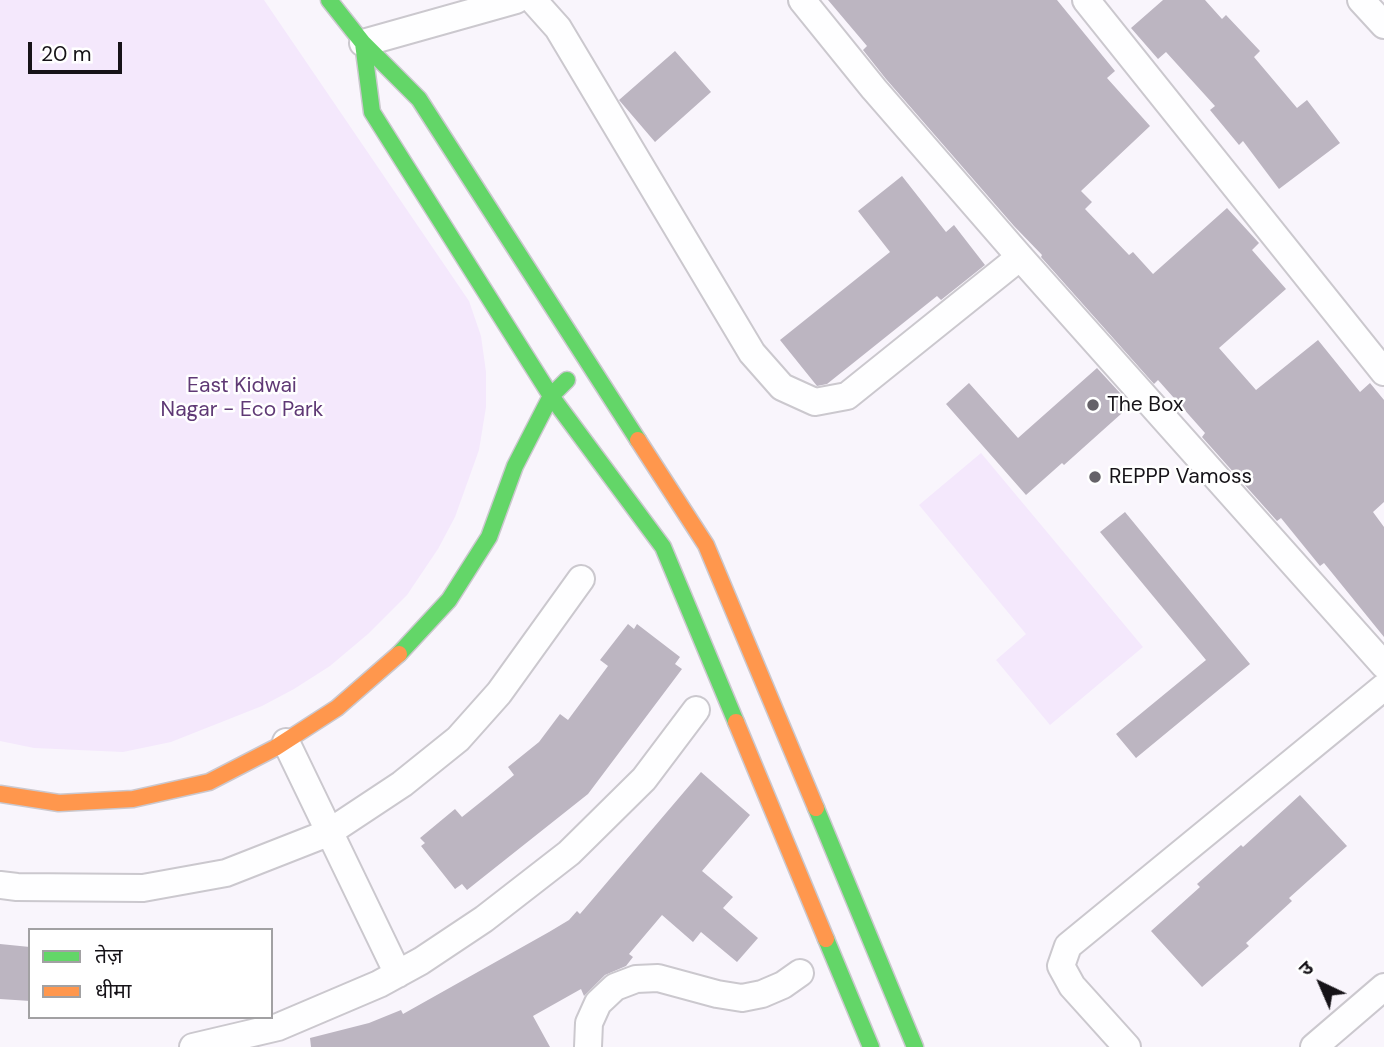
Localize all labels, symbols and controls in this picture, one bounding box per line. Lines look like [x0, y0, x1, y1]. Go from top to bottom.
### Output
scale bar [32, 28, 126, 72]
text: 20 m [41, 40, 92, 68]
park label: East Kidwai Nagar - Eco Park [161, 373, 323, 423]
place label: The Box [1107, 392, 1183, 418]
marker: The Box [1085, 397, 1101, 413]
place label: REPPP Vamoss [1109, 464, 1252, 490]
marker: REPPP Vamoss [1087, 469, 1103, 485]
legend [28, 928, 273, 1019]
text: तेज़ [95, 942, 123, 970]
north arrow [1286, 949, 1356, 1019]
text: उ [1293, 956, 1319, 981]
text: धीमा [95, 977, 131, 1005]

